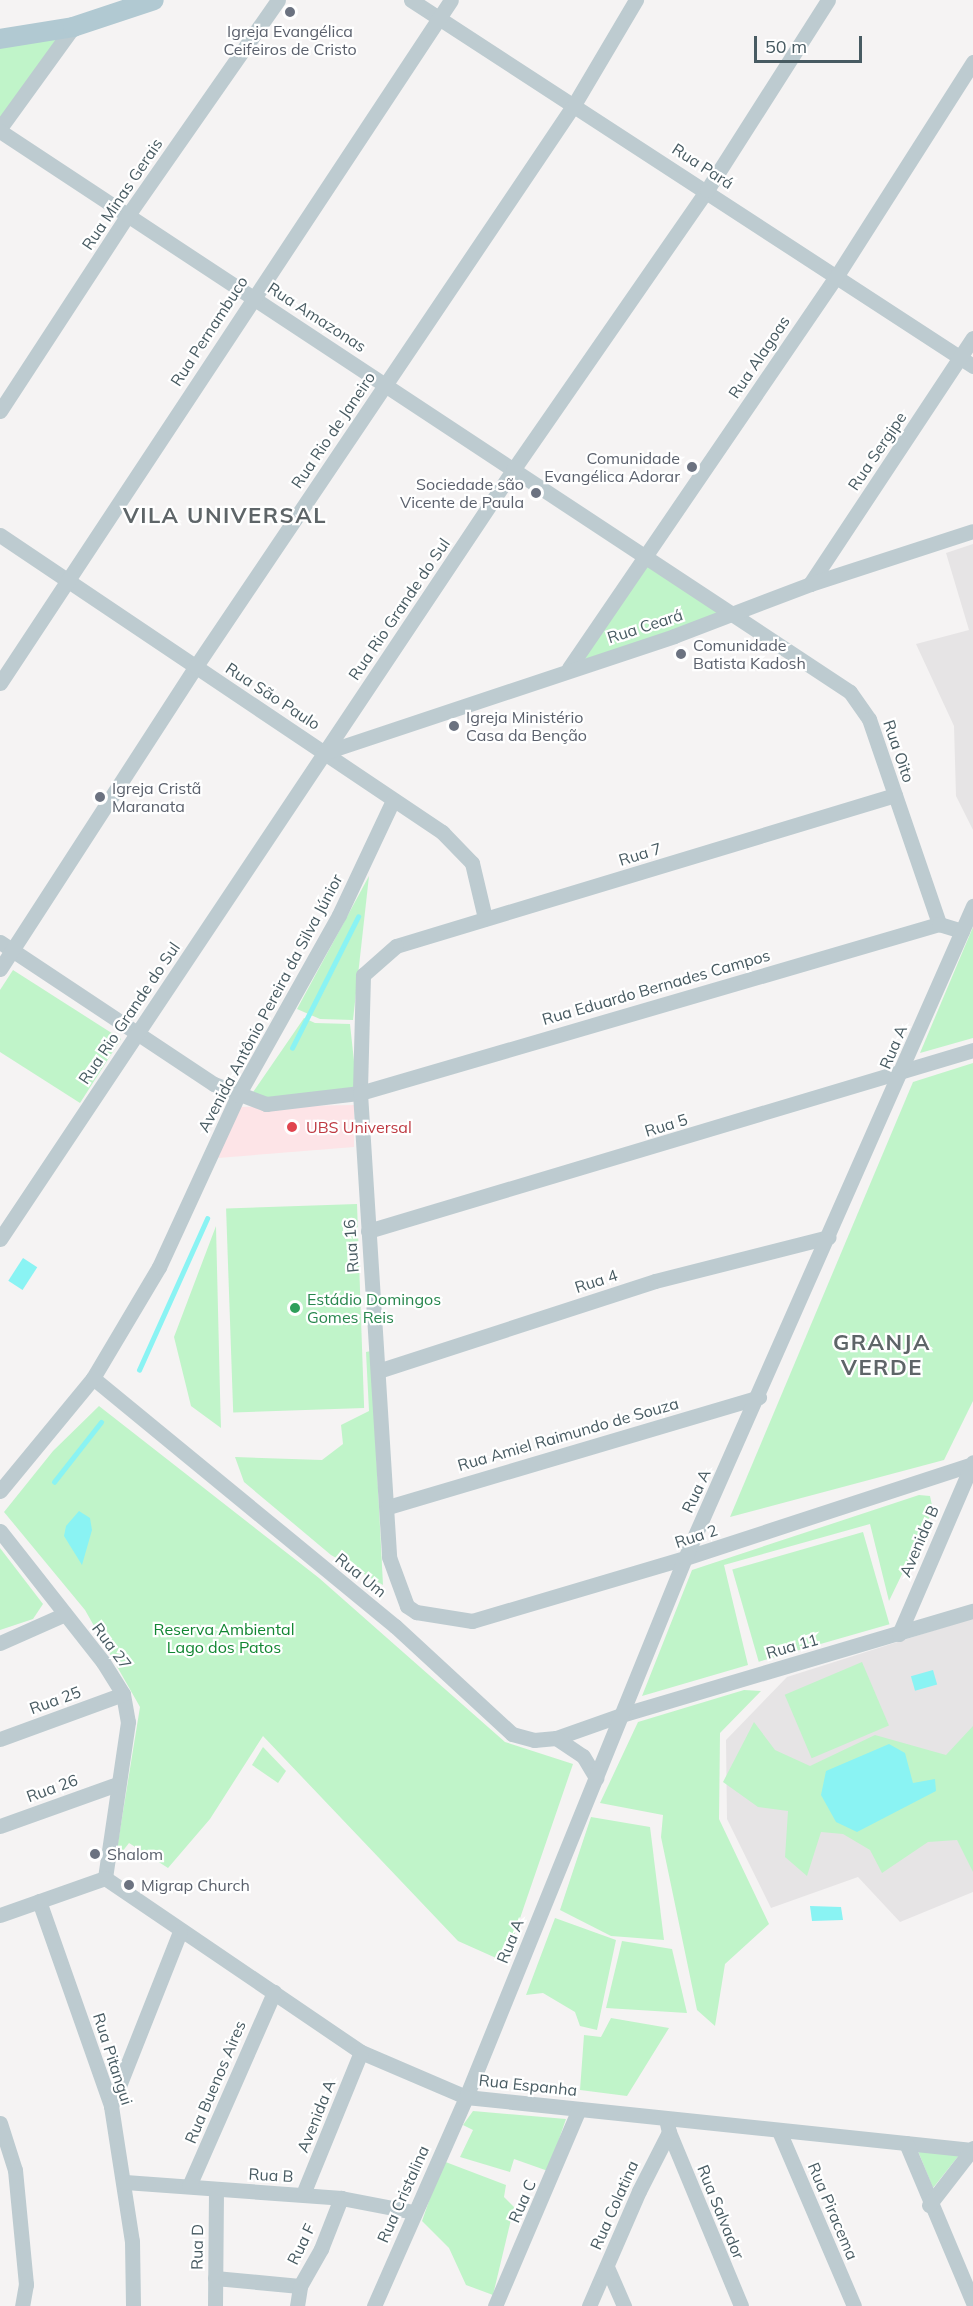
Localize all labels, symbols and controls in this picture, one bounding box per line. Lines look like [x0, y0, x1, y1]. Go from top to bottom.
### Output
marker: Igreja Evangélica Ceifeiros de Cristo [283, 5, 297, 19]
place label: Igreja Evangélica Ceifeiros de Cristo [223, 21, 357, 59]
scale bar [757, 24, 865, 62]
text: 50 m [765, 35, 807, 58]
street label: Rua Minas Gerais [78, 135, 166, 253]
street label: Rua Pará [669, 139, 737, 193]
street label: Rua Pernambuco [166, 272, 252, 390]
street label: Rua Amazonas [264, 278, 370, 356]
street label: Rua Alagoas [724, 312, 794, 402]
street label: Rua Rio de Janeiro [287, 368, 379, 492]
street label: Rua Sergipe [844, 408, 910, 494]
place label: Comunidade Evangélica Adorar [544, 448, 680, 486]
marker: Comunidade Evangélica Adorar [685, 460, 699, 474]
place label: Sociedade são Vicente de Paula [400, 474, 524, 512]
marker: Sociedade são Vicente de Paula [529, 486, 543, 500]
district label: VILA UNIVERSAL [123, 503, 327, 529]
street label: Rua Rio Grande do Sul [344, 534, 454, 684]
street label: Rua Ceará [605, 605, 685, 647]
place label: Comunidade Batista Kadosh [693, 635, 806, 673]
marker: Comunidade Batista Kadosh [674, 647, 688, 661]
street label: Rua São Paulo [222, 658, 324, 734]
place label: Igreja Ministério Casa da Benção [466, 707, 587, 745]
street label: Rua Oito [879, 717, 919, 785]
marker: Igreja Ministério Casa da Benção [447, 719, 461, 733]
place label: Igreja Cristã Maranata [112, 778, 201, 816]
marker: Igreja Cristã Maranata [93, 790, 107, 804]
street label: Rua 7 [616, 838, 664, 870]
street label: Avenida Antônio Pereira da Silva Júnior [194, 871, 346, 1135]
street label: Rua Rio Grande do Sul [74, 938, 184, 1088]
street label: Rua Eduardo Bernades Campos [540, 945, 772, 1029]
street label: Rua A [875, 1022, 911, 1072]
street label: Rua 5 [642, 1109, 690, 1141]
place label: UBS Universal [306, 1117, 412, 1137]
marker: UBS Universal [283, 1118, 301, 1136]
street label: Rua 16 [340, 1219, 362, 1273]
street label: Rua 4 [572, 1265, 620, 1297]
place label: Estádio Domingos Gomes Reis [307, 1289, 441, 1327]
marker: Estádio Domingos Gomes Reis [288, 1301, 302, 1315]
district label: GRANJA VERDE [833, 1329, 931, 1380]
street label: Rua Amiel Raimundo de Souza [455, 1393, 681, 1475]
street label: Rua A [678, 1466, 714, 1516]
street label: Avenida B [895, 1502, 943, 1580]
street label: Rua 2 [672, 1520, 720, 1552]
street label: Rua Um [332, 1549, 390, 1601]
street label: Rua 27 [88, 1619, 136, 1673]
park label: Reserva Ambiental Lago dos Patos [154, 1619, 294, 1657]
street label: Rua 11 [764, 1629, 820, 1663]
street label: Rua 25 [27, 1682, 83, 1718]
street label: Rua 26 [24, 1770, 80, 1806]
place label: Shalom [107, 1844, 163, 1864]
marker: Shalom [88, 1847, 102, 1861]
place label: Migrap Church [141, 1875, 250, 1895]
marker: Migrap Church [122, 1878, 136, 1892]
street label: Rua A [493, 1916, 527, 1966]
street label: Rua Pitangui [89, 2011, 137, 2107]
street label: Rua Buenos Aires [180, 2018, 250, 2146]
street label: Rua Espanha [478, 2070, 578, 2100]
street label: Avenida A [293, 2077, 339, 2155]
street label: Rua Cristalina [373, 2142, 433, 2246]
street label: Rua Colatina [586, 2158, 642, 2252]
street label: Rua Piracema [804, 2160, 862, 2262]
street label: Rua Salvador [693, 2162, 749, 2262]
street label: Rua B [248, 2164, 294, 2186]
street label: Rua C [504, 2177, 540, 2225]
street label: Rua F [283, 2220, 319, 2268]
street label: Rua D [187, 2224, 207, 2270]

